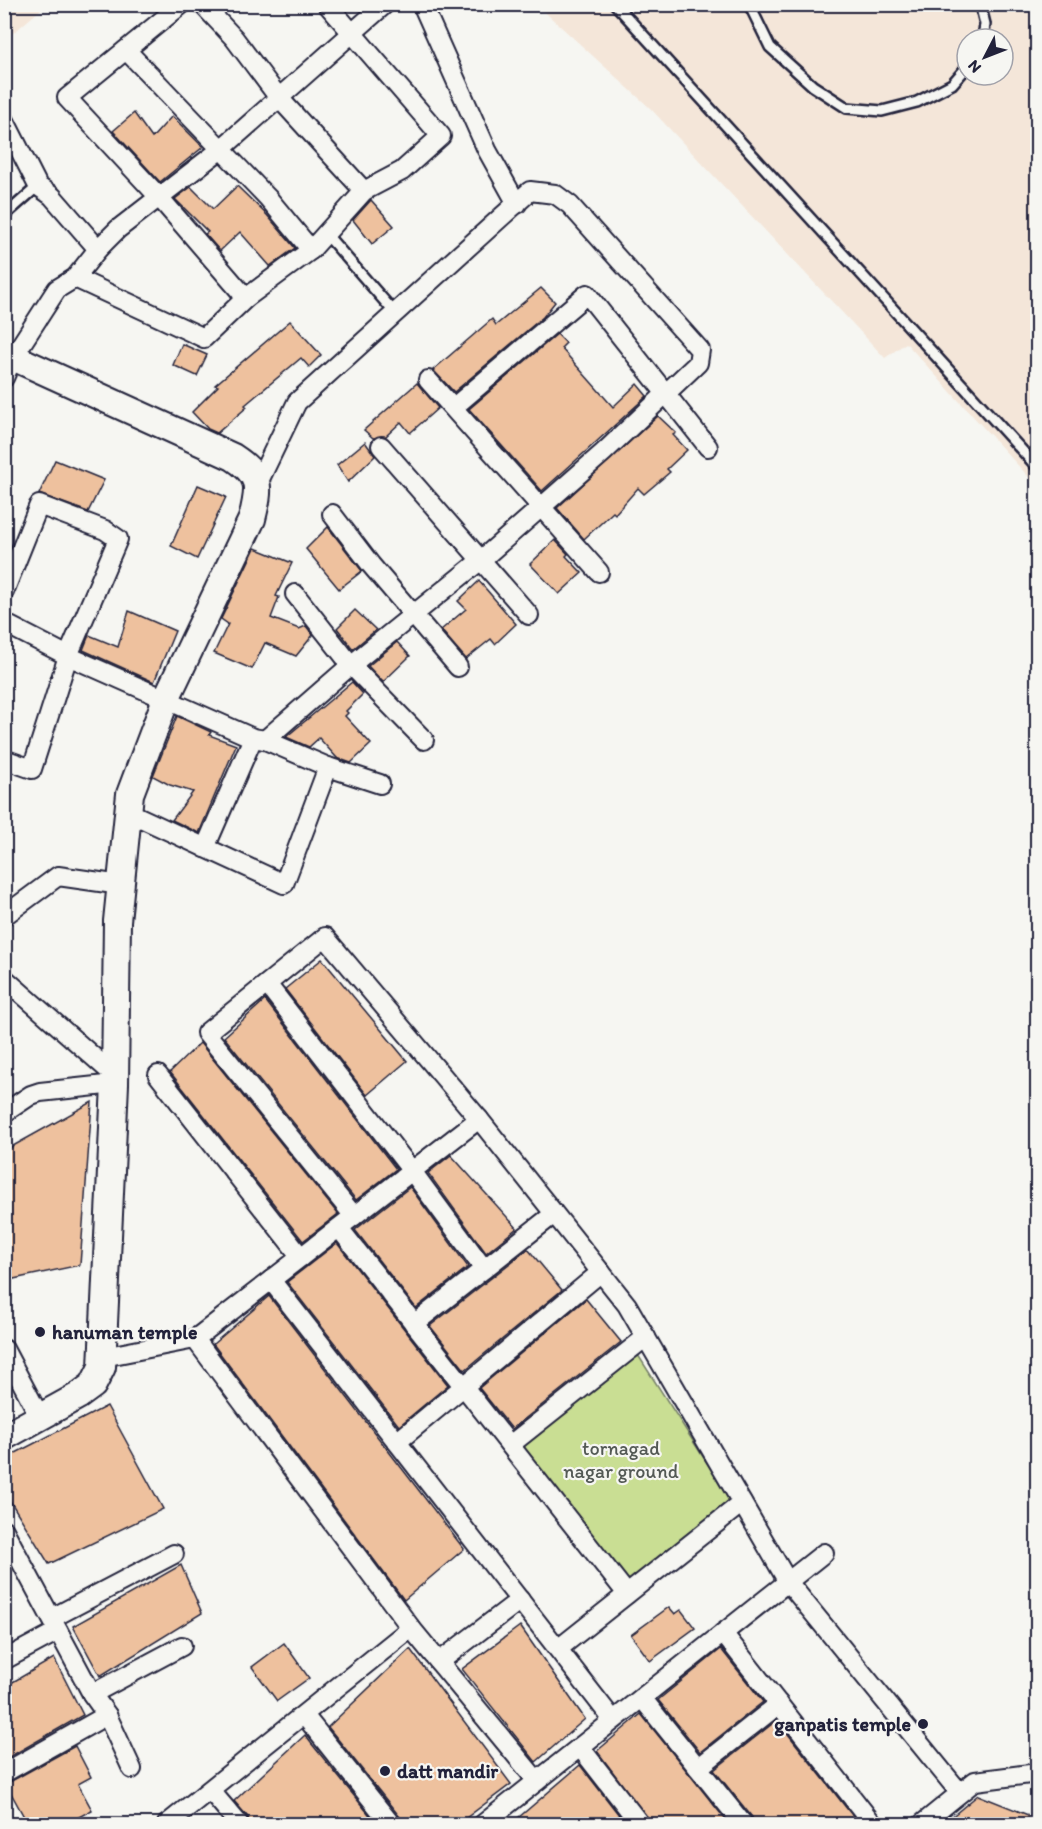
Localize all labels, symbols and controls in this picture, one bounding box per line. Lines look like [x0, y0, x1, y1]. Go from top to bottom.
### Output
north arrow [955, 27, 1015, 87]
text: N [964, 56, 985, 77]
place label: hanuman temple [52, 1320, 198, 1345]
marker: hanuman temple [33, 1325, 47, 1339]
park label: tornagad nagar ground [563, 1436, 679, 1483]
place label: ganpatis temple [774, 1712, 911, 1737]
marker: ganpatis temple [916, 1717, 930, 1731]
place label: datt mandir [397, 1759, 499, 1783]
marker: datt mandir [378, 1764, 392, 1778]

